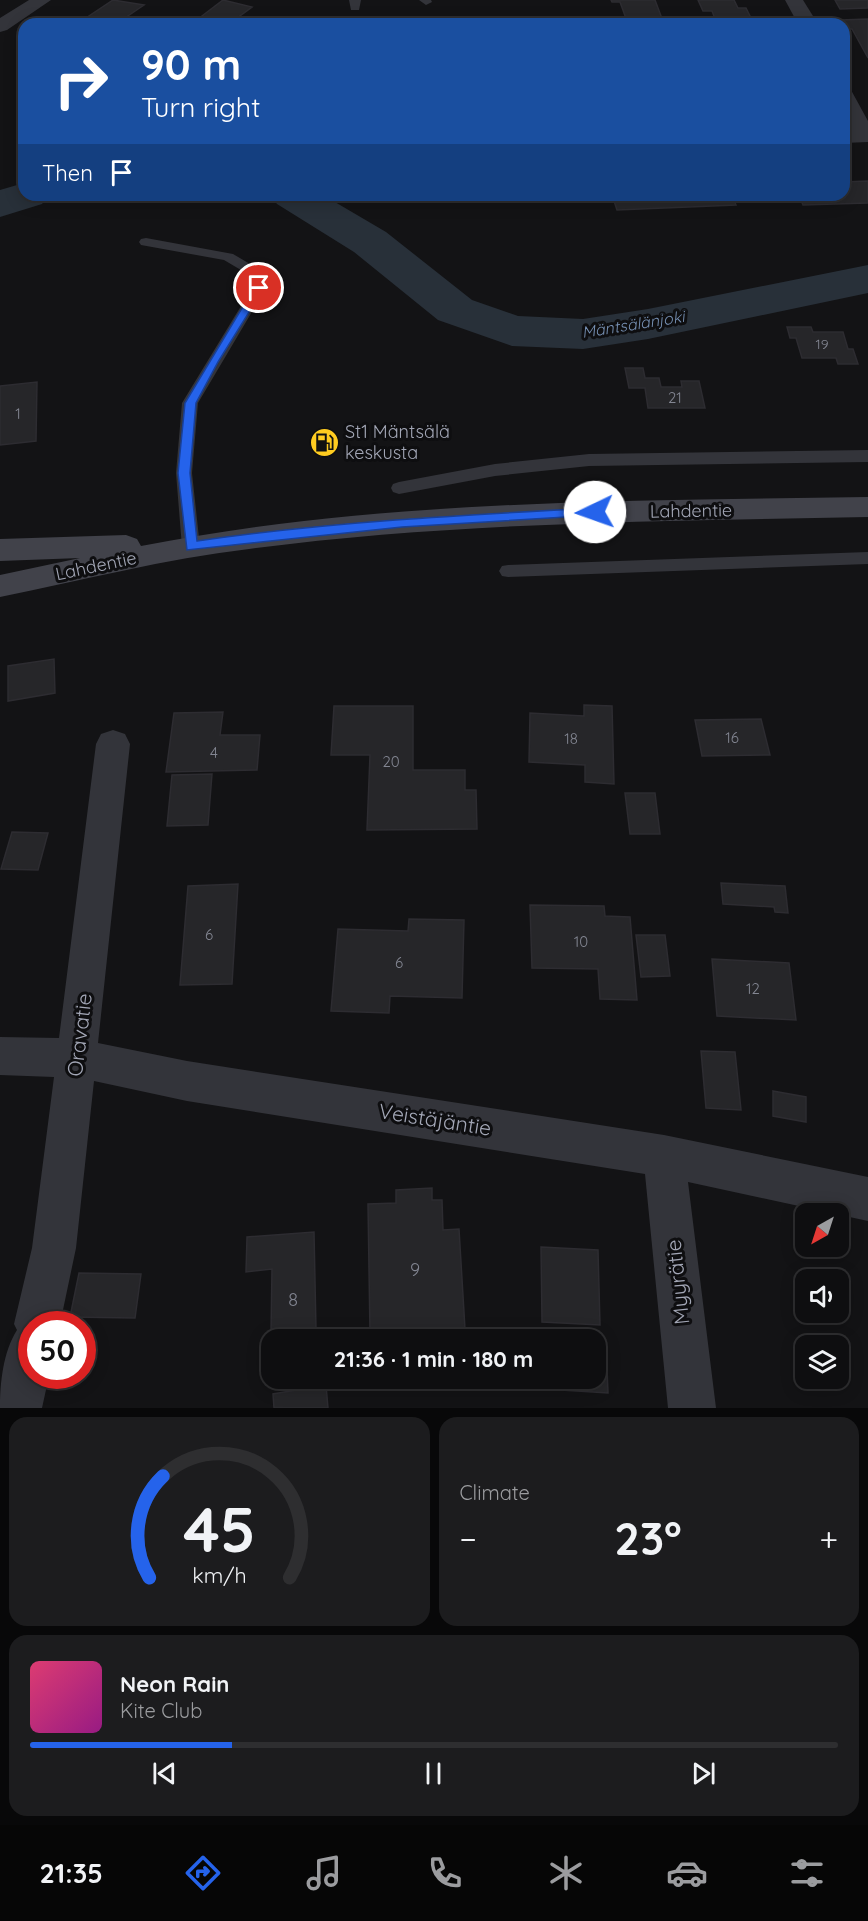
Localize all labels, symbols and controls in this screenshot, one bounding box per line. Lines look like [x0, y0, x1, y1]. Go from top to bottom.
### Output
text: 90 m [141, 38, 241, 91]
icon: right [42, 42, 120, 120]
text: Turn right [141, 90, 260, 124]
icon: arrive [105, 156, 138, 189]
text: Then [42, 159, 93, 187]
pin [233, 262, 284, 313]
icon: arrive [242, 271, 275, 304]
water label: Mäntsälänjoki [580, 306, 687, 342]
house number: 19 [816, 335, 829, 353]
house number: 21 [668, 388, 682, 407]
house number: 1 [15, 404, 21, 423]
place label: St1 Mäntsälä keskusta [345, 420, 450, 464]
fuel station icon: St1 Mäntsälä keskusta [308, 426, 340, 458]
position arrow [563, 480, 627, 544]
street label: Lahdentie [650, 498, 732, 523]
street label: Lahdentie [53, 546, 139, 585]
house number: 16 [725, 728, 739, 747]
house number: 18 [564, 729, 578, 748]
house number: 4 [210, 743, 218, 762]
house number: 20 [382, 752, 400, 771]
house number: 6 [205, 925, 213, 944]
house number: 10 [574, 932, 588, 951]
house number: 6 [395, 953, 403, 972]
house number: 12 [746, 979, 760, 998]
street label: Oravatie [61, 992, 97, 1078]
street label: Veistäjäntie [377, 1097, 493, 1141]
north arrow [795, 1203, 849, 1257]
map controls [795, 1203, 849, 1389]
street label: Myyrätie [660, 1238, 694, 1326]
house number: 9 [410, 1258, 420, 1281]
button: sound [795, 1269, 849, 1323]
house number: 8 [288, 1288, 298, 1311]
speed limit sign: 50 [18, 1311, 96, 1389]
button: layers [795, 1335, 849, 1389]
text: 21:36 · 1 min · 180 m [334, 1345, 533, 1373]
text: Climate [460, 1480, 530, 1505]
text: 45 [183, 1490, 256, 1568]
text: 23° [614, 1510, 682, 1566]
text: − [460, 1518, 477, 1559]
text: + [819, 1518, 838, 1559]
text: km/h [192, 1563, 246, 1589]
text: Neon Rain [120, 1670, 229, 1698]
text: Kite Club [120, 1698, 202, 1723]
icon: previous [148, 1757, 181, 1790]
icon: pause [417, 1757, 450, 1790]
icon: next [687, 1757, 720, 1790]
icon: directions [182, 1852, 224, 1894]
icon: music [303, 1852, 345, 1894]
icon: phone [424, 1852, 466, 1894]
icon: climate [545, 1852, 587, 1894]
icon: car [666, 1852, 708, 1894]
icon: filters [786, 1852, 828, 1894]
text: 21:35 [39, 1856, 103, 1890]

